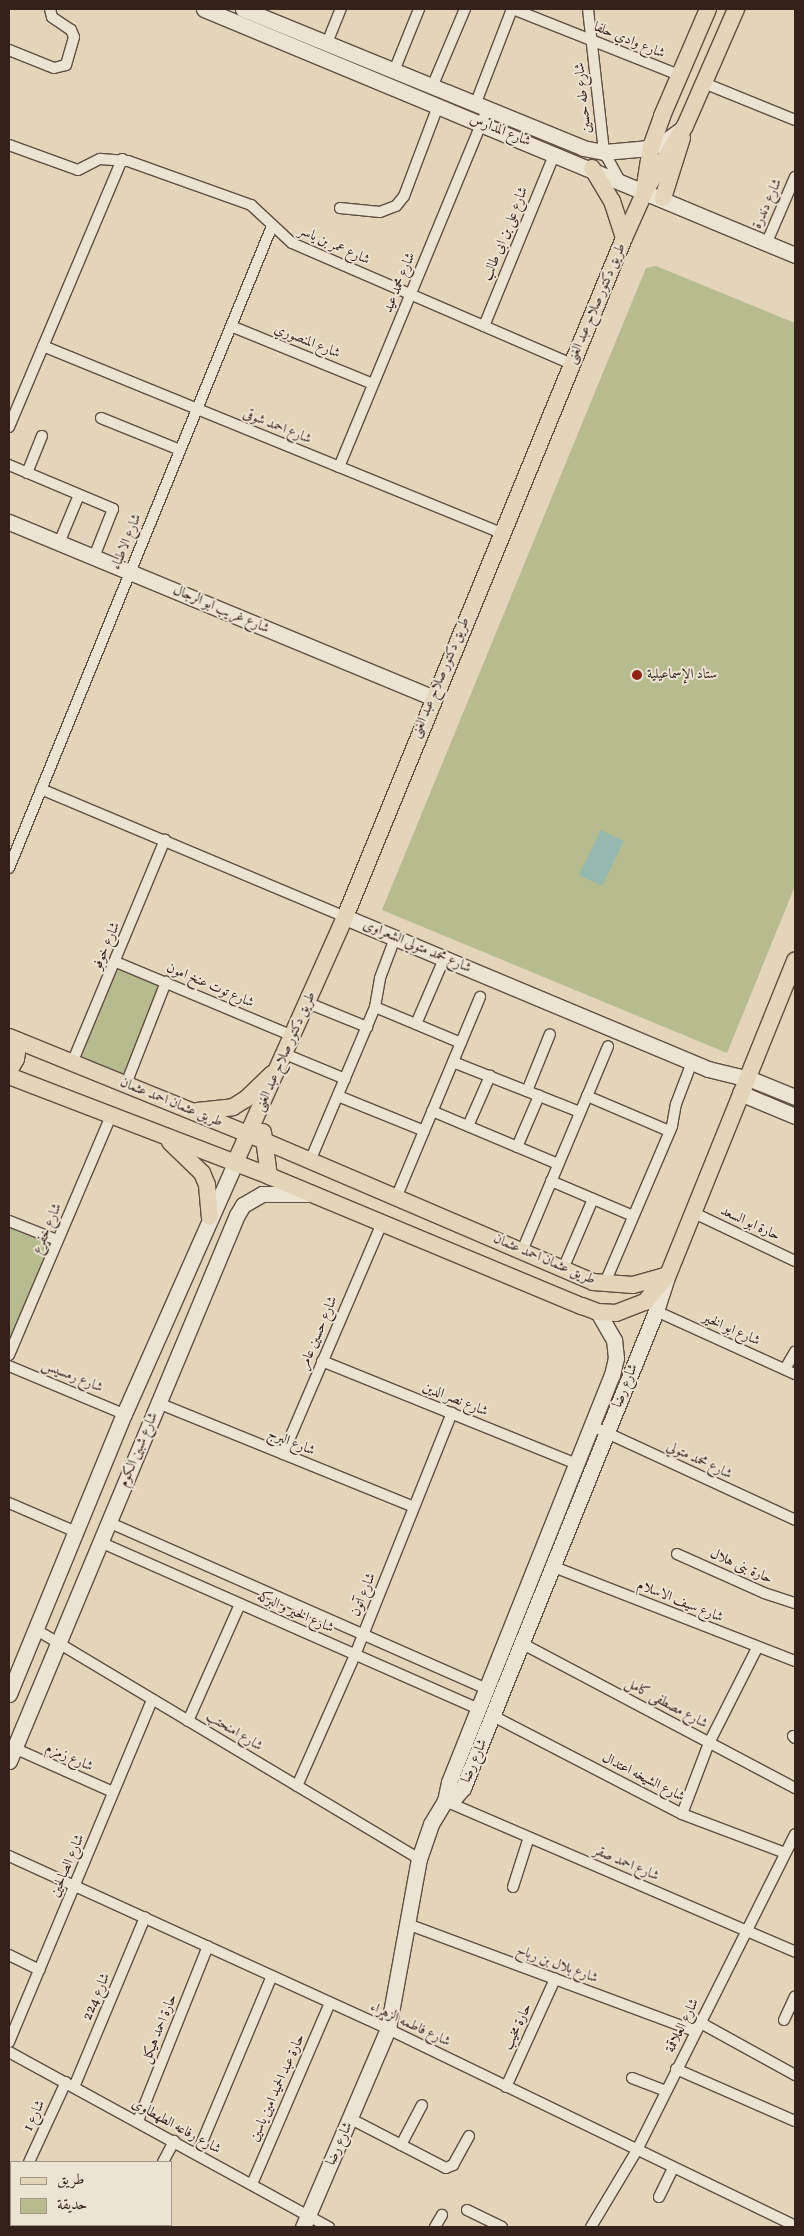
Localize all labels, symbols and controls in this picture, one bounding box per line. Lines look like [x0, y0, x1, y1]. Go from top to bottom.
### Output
street label: شارع وادي حلفا [591, 19, 667, 63]
street label: شارع طه حسين [572, 62, 596, 134]
street label: شارع المدارس [467, 111, 533, 151]
street label: شارع دندرة [749, 176, 787, 232]
street label: شارع على بن ابى طالب [479, 184, 533, 284]
street label: شارع عمر بن ياسر [296, 223, 372, 269]
street label: طريق دكتور صلاح عبد الغنى [564, 241, 630, 367]
street label: شارع محمد عيد [380, 250, 420, 316]
street label: شارع المنصوري [272, 321, 342, 363]
street label: شارع احمد شوقى [240, 406, 314, 448]
street label: شارع الاطباء [108, 511, 146, 573]
street label: شارع غريب ابو الرجال [170, 582, 272, 638]
street label: طريق دكتور صلاح عبد الغنى [408, 615, 474, 741]
place label: ستاد الإسماعيلية [647, 667, 717, 683]
marker: ستاد الإسماعيلية [631, 669, 643, 681]
street label: شارع محمد متولي الشعراوى [360, 917, 474, 977]
street label: شارع خوفو [89, 920, 125, 972]
street label: شارع توت عنخ امون [164, 960, 256, 1012]
street label: طريق دكتور صلاح عبد الغنى [252, 989, 320, 1115]
street label: طريق عثمان احمد عثمان [117, 1075, 225, 1131]
street label: شارع خفرع [30, 1201, 66, 1257]
street label: حارة ابو السعد [718, 1203, 782, 1245]
street label: طريق عثمان احمد عثمان [490, 1231, 598, 1289]
street label: شارع حسين عامر [296, 1294, 342, 1372]
street label: شارع ابو الخير [700, 1310, 762, 1350]
street label: شارع رمسيس [39, 1357, 105, 1397]
street label: شارع رضا [610, 1362, 642, 1410]
street label: شارع نصر الدين [420, 1379, 490, 1421]
street label: شارع شبين الكوم [116, 1410, 162, 1490]
street label: شارع البرج [265, 1426, 317, 1460]
street label: شارع محمد متولي [664, 1438, 734, 1484]
street label: حارة بنى هلال [707, 1546, 775, 1588]
street label: شارع آتون [348, 1571, 380, 1619]
street label: شارع سيف الاسلام [635, 1577, 725, 1627]
street label: شارع الخير و البركه [254, 1589, 336, 1637]
street label: شارع مصطفى كامل [622, 1675, 710, 1733]
street label: شارع امنحتب [203, 1708, 265, 1756]
street label: شارع رضا [458, 1737, 492, 1785]
street label: شارع زمزم [43, 1740, 95, 1776]
street label: شارع الشيخه اعتدال [599, 1750, 687, 1806]
street label: شارع الصالحين [47, 1832, 89, 1900]
street label: شارع احمد صقر [591, 1843, 661, 1885]
street label: شارع بلال بن رباح [514, 1942, 600, 1988]
street label: شارع 224 [79, 1971, 115, 2023]
street label: حارة احمد هيكل [138, 1992, 182, 2066]
street label: شارع العلاقمة [663, 1996, 703, 2056]
street label: شارع فاطمه الزهراء [367, 1999, 453, 2051]
street label: حارة مخيب [500, 2001, 536, 2053]
street label: حارة عبد الحميد امين ياسين [247, 2032, 309, 2144]
street label: شارع رفاعه الطهطاوى [128, 2096, 224, 2158]
street label: شارع 1 [21, 2098, 49, 2134]
street label: شارع رضا [323, 2120, 357, 2168]
legend [10, 2161, 172, 2226]
text: طريق [57, 2170, 84, 2191]
text: حديقة [57, 2195, 87, 2216]

